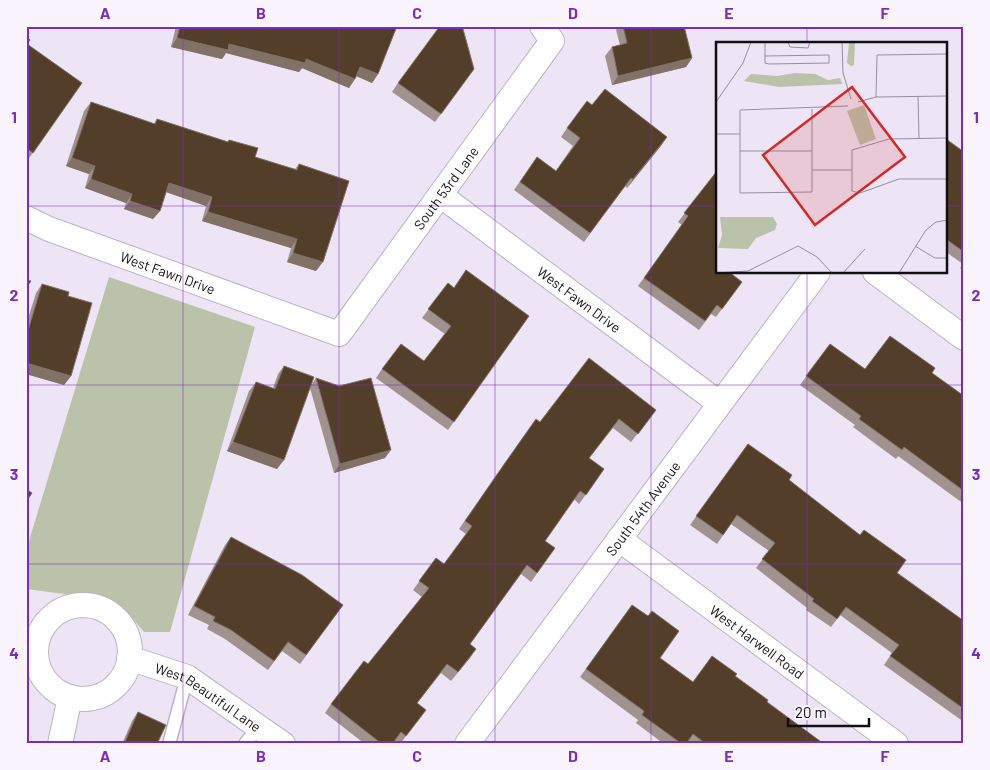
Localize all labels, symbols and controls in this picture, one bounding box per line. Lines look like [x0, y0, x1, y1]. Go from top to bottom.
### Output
text: A [100, 3, 111, 22]
text: B [256, 3, 266, 22]
text: C [412, 3, 422, 22]
text: D [568, 3, 578, 22]
text: E [724, 3, 734, 22]
text: F [881, 3, 890, 22]
inset map [716, 42, 948, 274]
text: 1 [11, 107, 17, 126]
text: 1 [973, 107, 979, 126]
street label: South 53rd Lane [410, 143, 481, 232]
street label: West Fawn Drive [118, 247, 218, 297]
street label: West Fawn Drive [534, 262, 625, 336]
text: 2 [10, 285, 19, 304]
text: 2 [972, 285, 981, 304]
street label: South 54th Avenue [602, 457, 683, 559]
text: 3 [10, 464, 18, 483]
text: 3 [972, 464, 980, 483]
street label: West Harwell Road [707, 601, 808, 682]
text: 4 [9, 643, 19, 662]
text: 4 [971, 643, 981, 662]
street label: West Beautiful Lane [153, 659, 265, 735]
scale bar [788, 695, 869, 727]
text: 20 m [795, 703, 827, 721]
text: A [100, 746, 111, 765]
text: B [256, 746, 266, 765]
text: C [412, 746, 422, 765]
text: D [568, 746, 578, 765]
text: E [724, 746, 734, 765]
text: F [881, 746, 890, 765]

